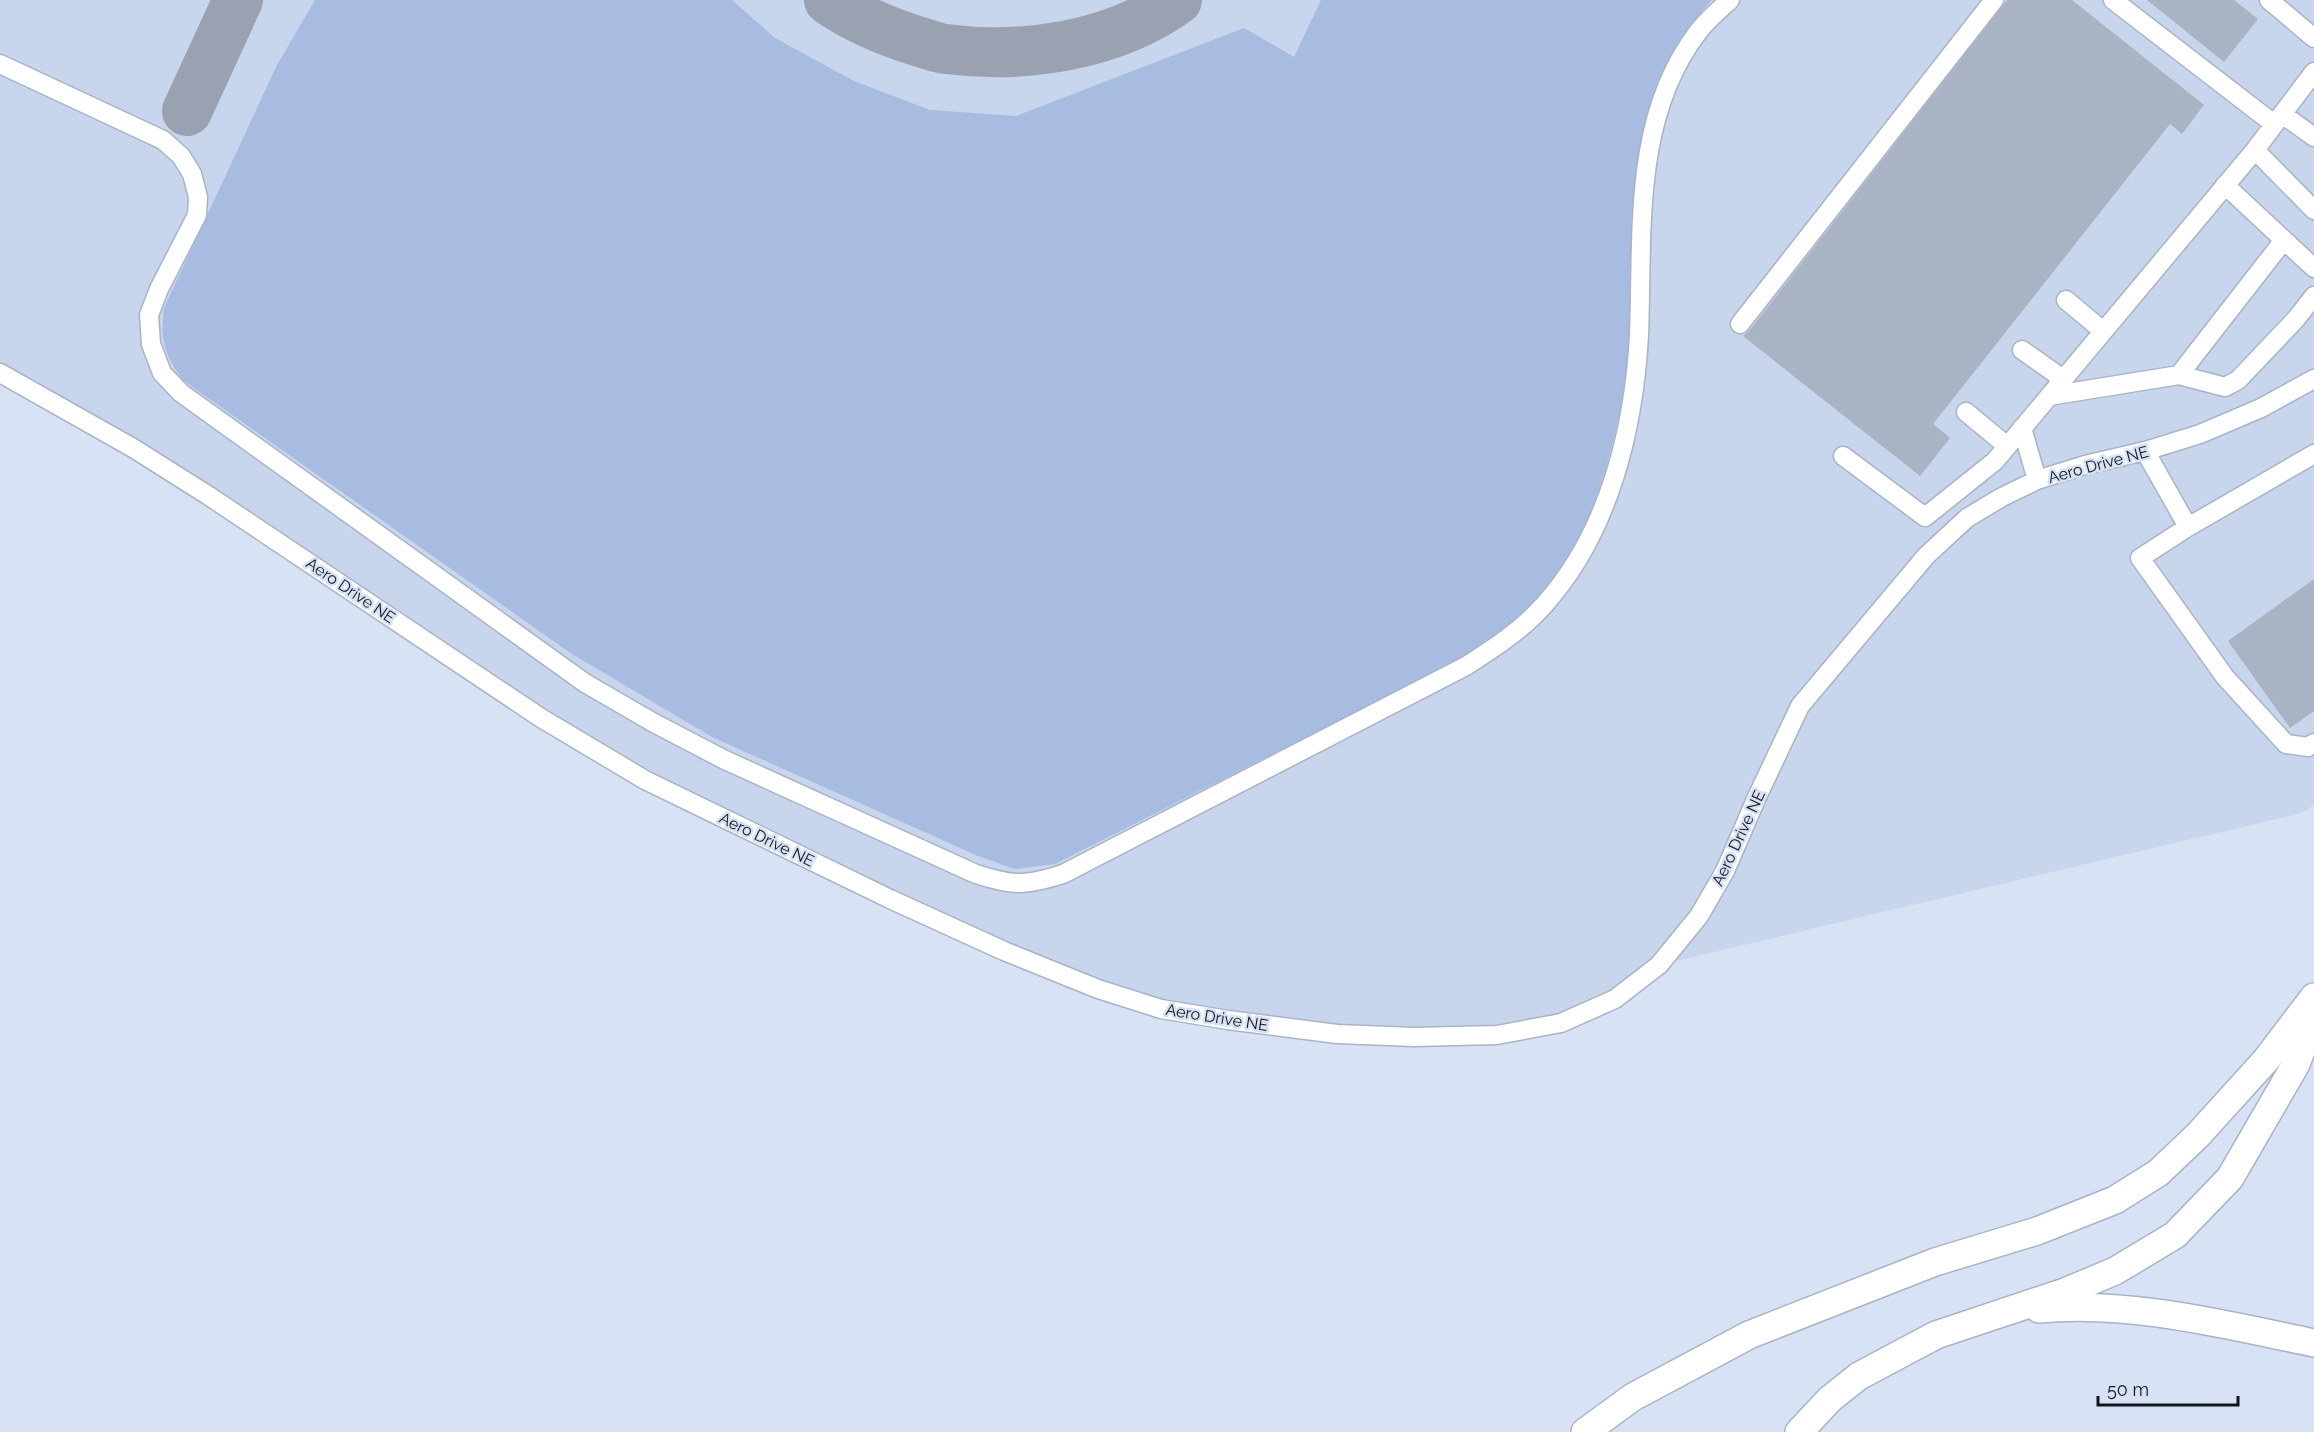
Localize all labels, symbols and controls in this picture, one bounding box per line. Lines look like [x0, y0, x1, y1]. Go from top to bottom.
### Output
street label: Aero Drive NE [2046, 442, 2151, 487]
street label: Aero Drive NE [303, 554, 399, 627]
street label: Aero Drive NE [1708, 787, 1769, 889]
street label: Aero Drive NE [716, 808, 818, 871]
street label: Aero Drive NE [1164, 1000, 1270, 1035]
scale bar [2098, 1369, 2238, 1407]
text: 50 m [2107, 1379, 2149, 1400]

